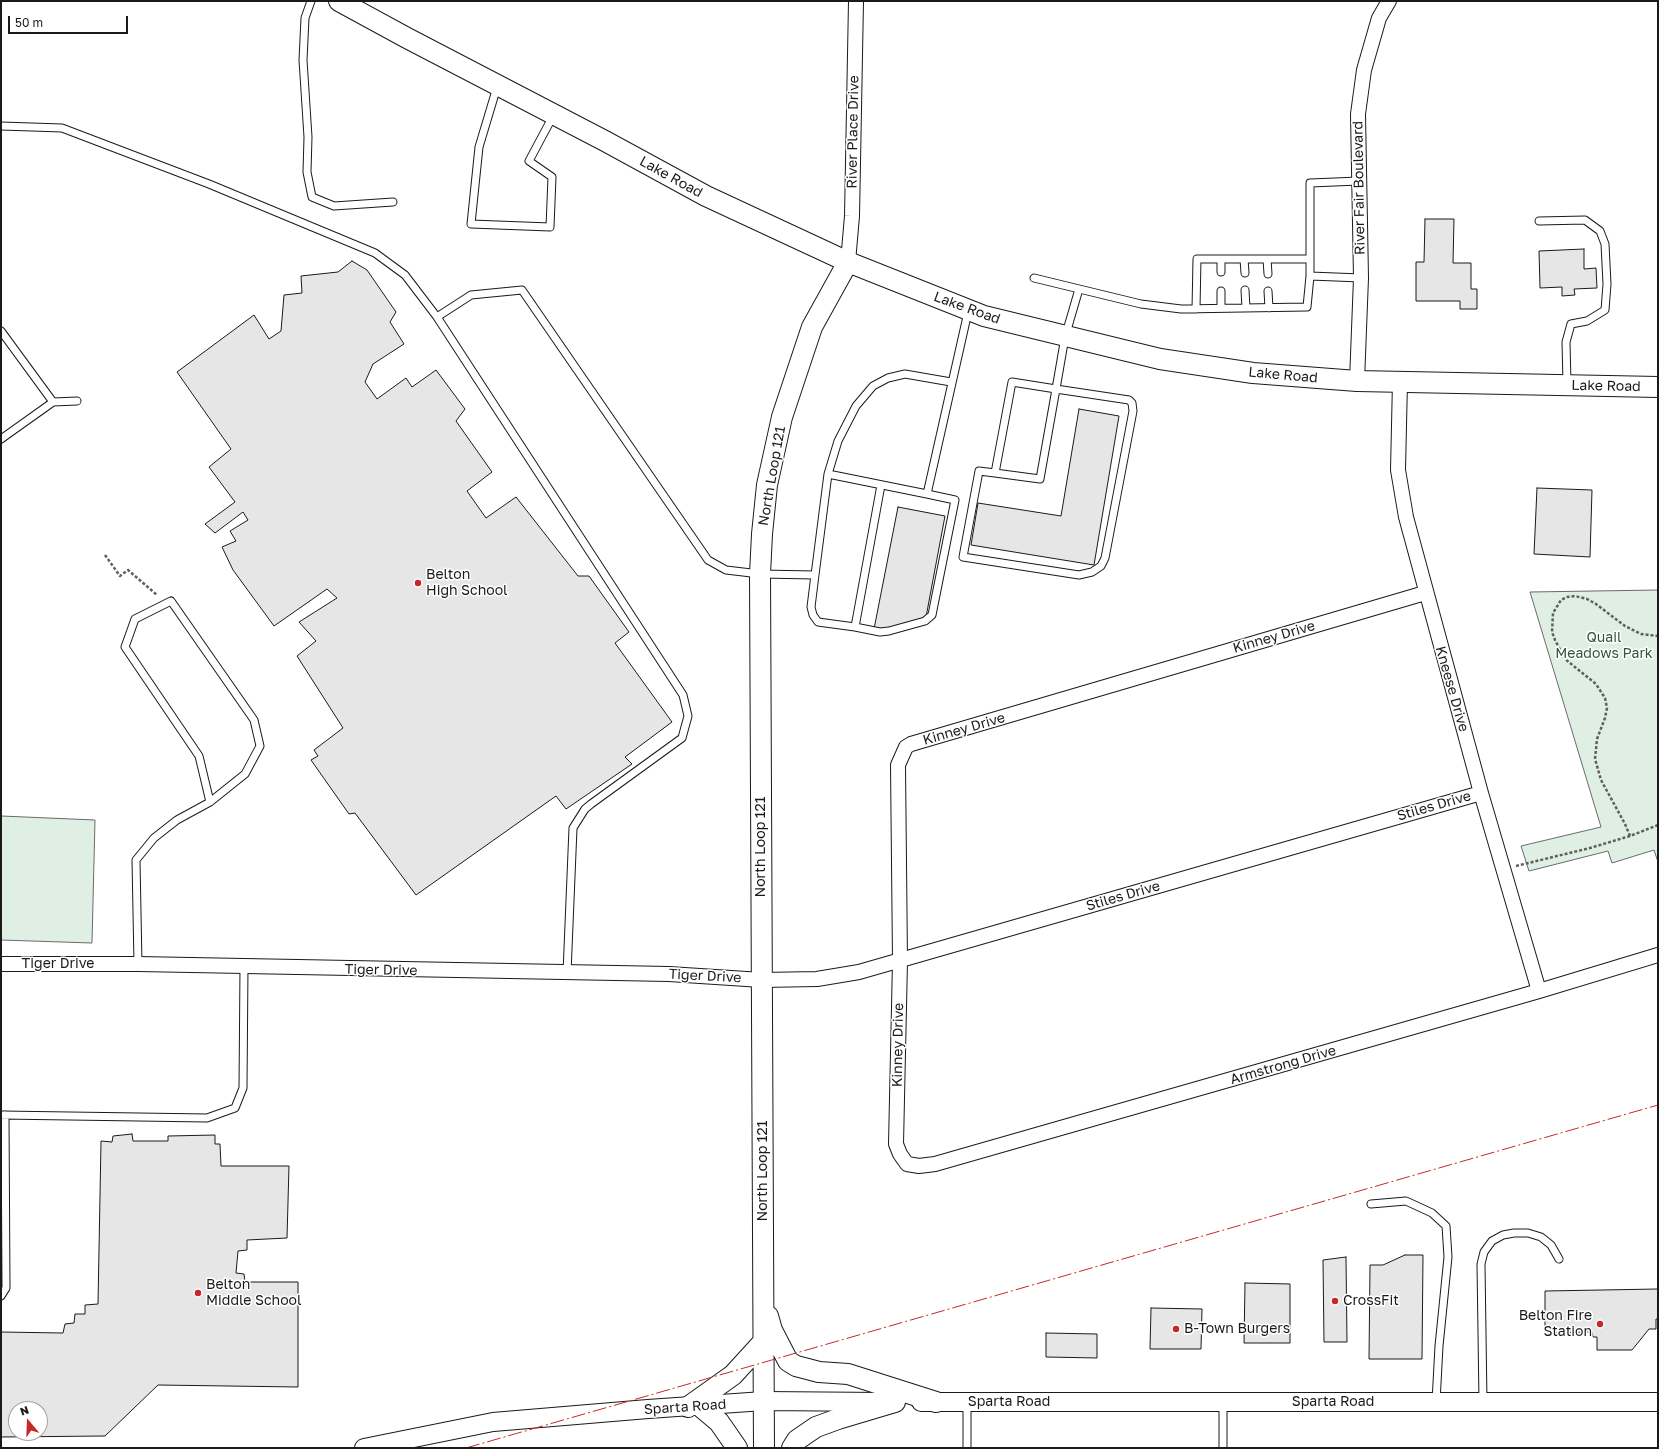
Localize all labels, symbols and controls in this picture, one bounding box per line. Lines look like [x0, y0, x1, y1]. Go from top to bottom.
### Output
scale bar [10, 8, 130, 34]
text: 50 m [15, 15, 43, 30]
street label: River Place Drive [844, 75, 862, 189]
street label: River Fair Boulevard [1349, 121, 1369, 255]
street label: Lake Road [636, 153, 706, 201]
street label: Lake Road [931, 288, 1003, 328]
street label: Lake Road [1248, 364, 1318, 386]
street label: Lake Road [1571, 377, 1641, 395]
street label: North Loop 121 [755, 425, 789, 527]
place label: Belton High School [426, 567, 508, 600]
marker: Belton High School [413, 578, 423, 588]
street label: Kinney Drive [1231, 617, 1317, 657]
park label: Quail Meadows Park [1555, 630, 1653, 662]
street label: Kneese Drive [1432, 644, 1472, 734]
street label: Kinney Drive [921, 709, 1007, 749]
street label: Stiles Drive [1395, 787, 1473, 825]
street label: North Loop 121 [753, 797, 769, 897]
street label: Stiles Drive [1084, 877, 1162, 915]
street label: Tiger Drive [22, 956, 94, 972]
street label: Tiger Drive [344, 961, 418, 979]
street label: Tiger Drive [668, 966, 742, 986]
street label: Kinney Drive [889, 1003, 907, 1087]
street label: Armstrong Drive [1228, 1042, 1338, 1088]
street label: North Loop 121 [755, 1121, 771, 1221]
place label: Belton Middle School [206, 1277, 301, 1310]
marker: Belton Middle School [193, 1288, 203, 1298]
place label: CrossFit [1343, 1293, 1399, 1309]
marker: CrossFit [1330, 1296, 1340, 1306]
place label: Belton Fire Station [1519, 1308, 1592, 1340]
marker: Belton Fire Station [1595, 1319, 1605, 1329]
place label: B-Town Burgers [1184, 1321, 1290, 1337]
marker: B-Town Burgers [1171, 1324, 1181, 1334]
street label: Sparta Road [968, 1394, 1050, 1410]
street label: Sparta Road [1292, 1394, 1374, 1410]
street label: Sparta Road [643, 1396, 727, 1418]
north arrow [8, 1401, 48, 1441]
text: N [18, 1403, 30, 1418]

